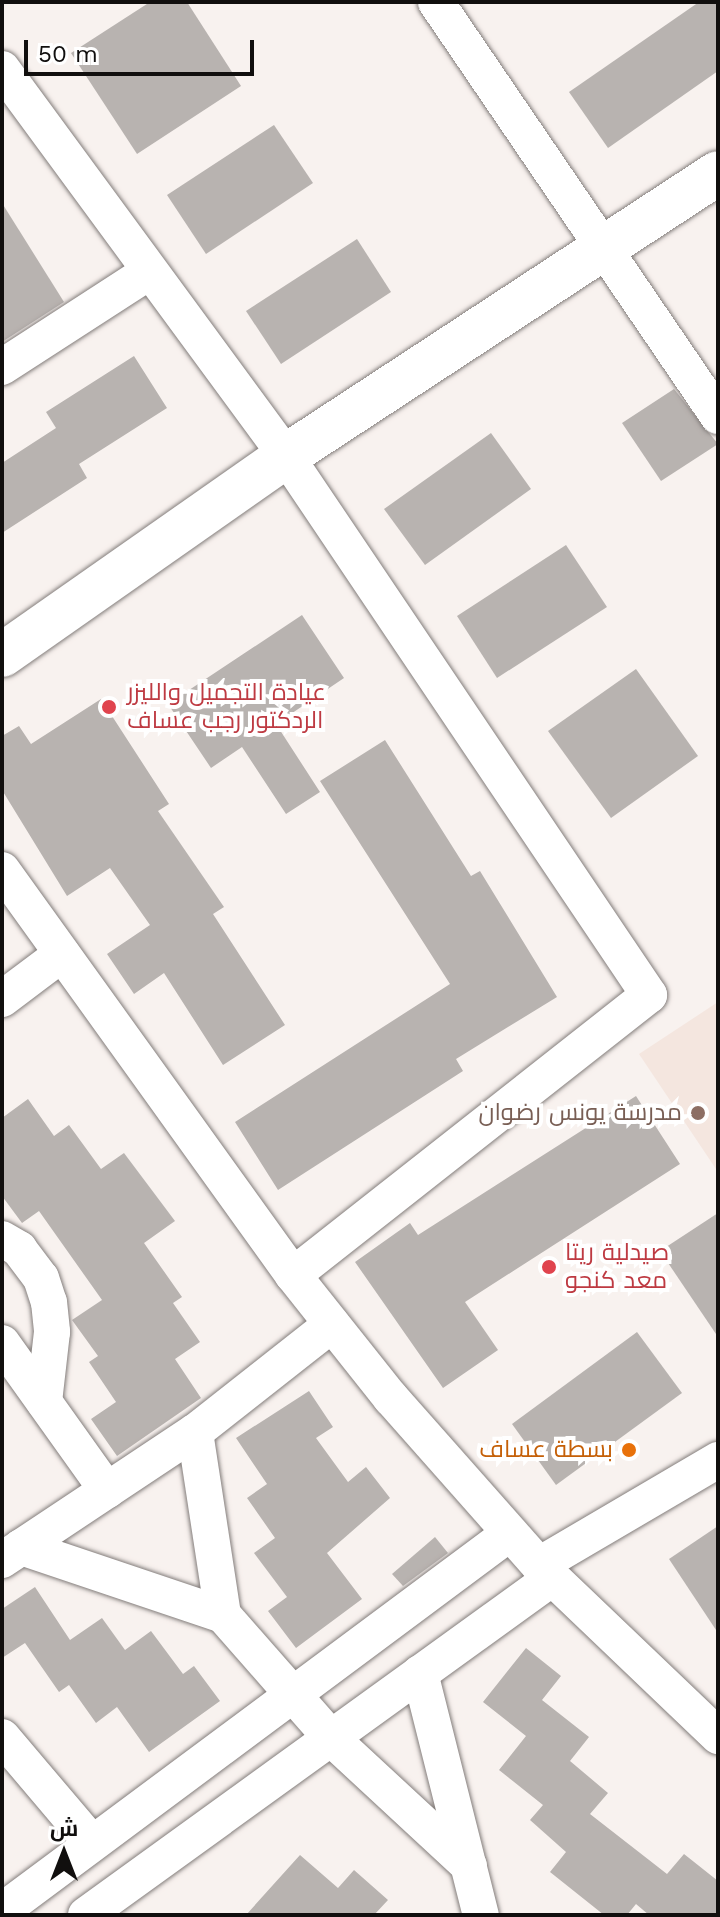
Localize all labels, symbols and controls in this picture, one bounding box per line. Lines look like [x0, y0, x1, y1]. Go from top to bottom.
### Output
scale bar [28, 24, 258, 74]
text: 50 m [38, 40, 98, 68]
place label: عيادة التجميل والليزر الردكتور رجب عساف [127, 679, 326, 735]
marker: عيادة التجميل والليزر الردكتور رجب عساف [98, 696, 120, 718]
place label: مدرسة يونس رضوان [478, 1099, 682, 1127]
marker: مدرسة يونس رضوان [689, 1104, 707, 1122]
place label: صيدلية ريتا معد كنجو [565, 1239, 669, 1295]
marker: صيدلية ريتا معد كنجو [540, 1258, 558, 1276]
place label: بسطة عساف [479, 1436, 613, 1464]
marker: بسطة عساف [620, 1441, 638, 1459]
north arrow [24, 1813, 104, 1893]
text: ش [50, 1816, 78, 1841]

